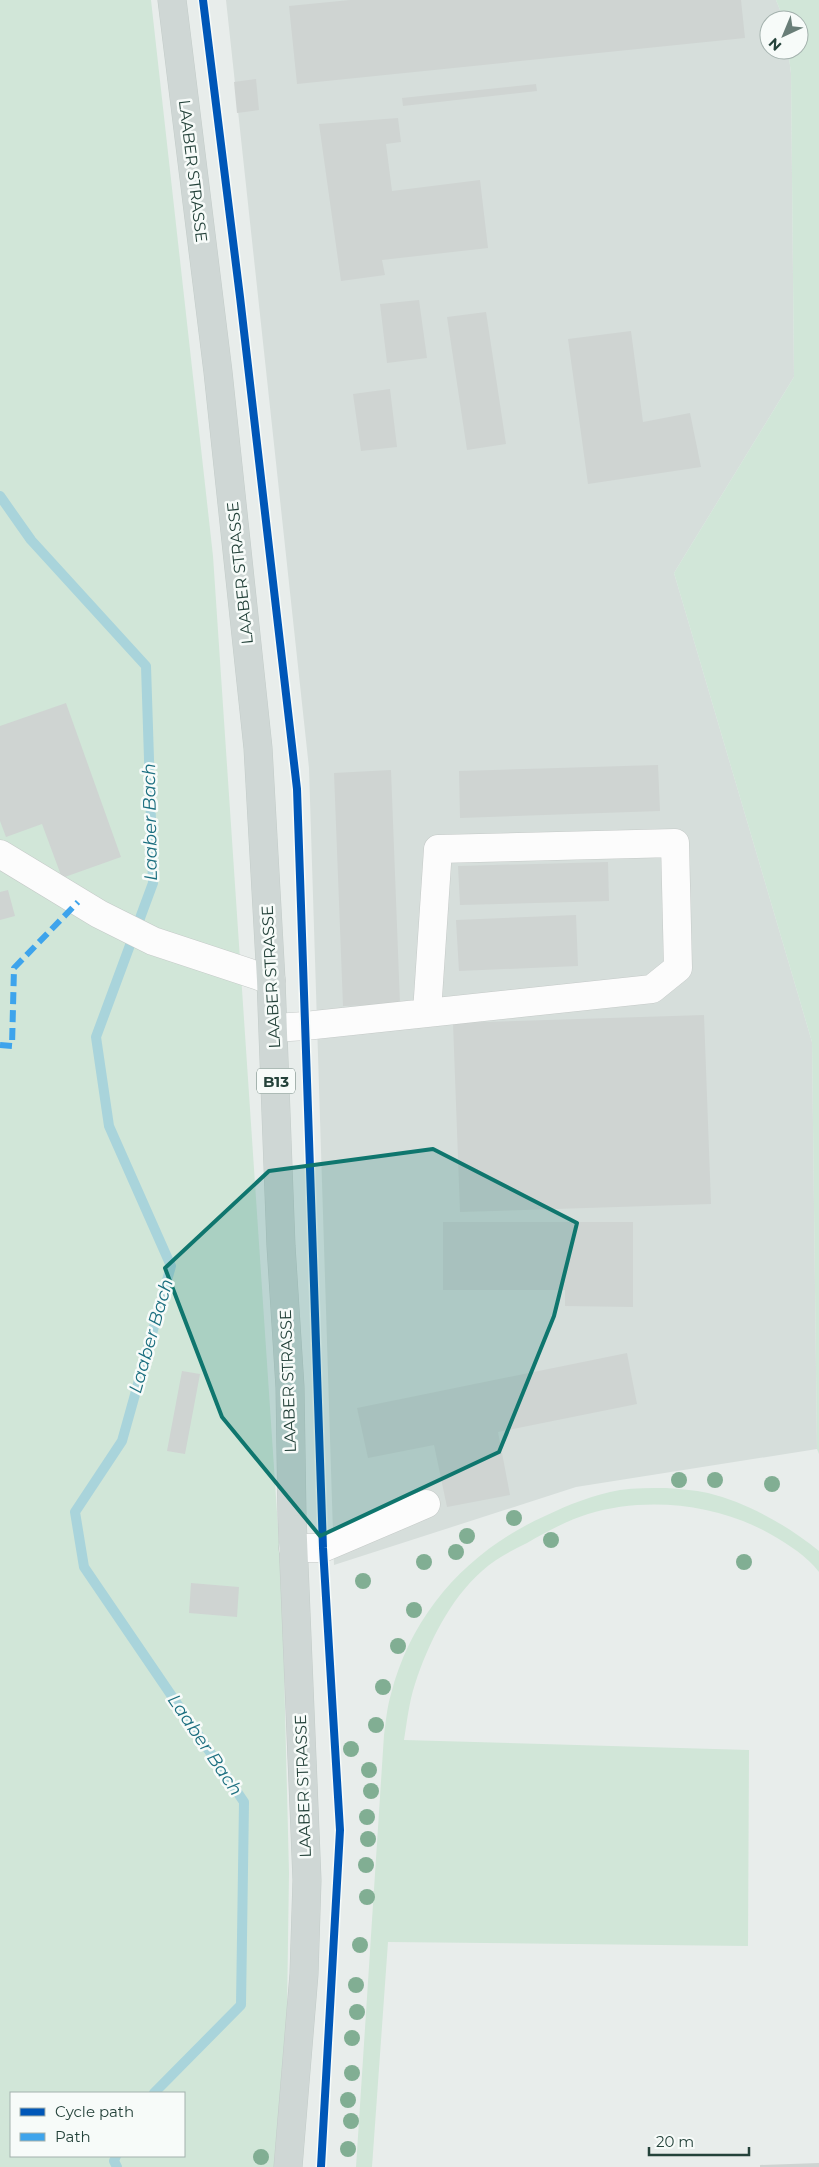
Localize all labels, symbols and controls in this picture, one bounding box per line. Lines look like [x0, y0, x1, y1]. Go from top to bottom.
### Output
north arrow [759, 10, 809, 60]
text: N [765, 34, 785, 55]
street label: LAABER STRASSE [175, 99, 211, 243]
street label: LAABER STRASSE [223, 501, 257, 645]
water label: Laaber Bach [138, 763, 162, 881]
street label: LAABER STRASSE [258, 905, 284, 1049]
road number: B13 [257, 1068, 295, 1094]
water label: Laaber Bach [124, 1276, 178, 1396]
street label: LAABER STRASSE [276, 1309, 300, 1453]
water label: Laaber Bach [163, 1690, 247, 1800]
street label: LAABER STRASSE [291, 1714, 315, 1858]
legend [10, 2092, 185, 2157]
text: Cycle path [55, 2102, 134, 2121]
scale bar [649, 2124, 749, 2156]
text: Path [55, 2127, 91, 2146]
text: 20 m [656, 2132, 694, 2151]

